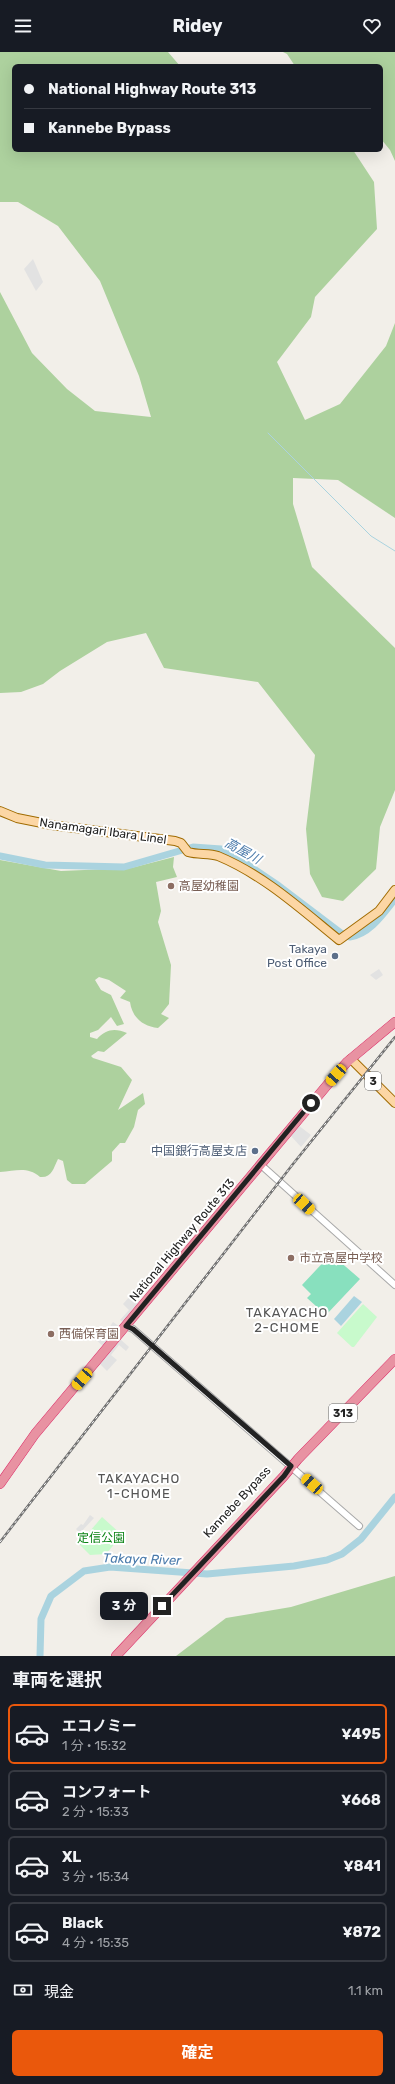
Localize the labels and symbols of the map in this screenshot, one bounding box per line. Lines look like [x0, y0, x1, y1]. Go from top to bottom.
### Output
street label: Nanamagari Ibara Linel [39, 815, 167, 847]
water label: 高屋川 [222, 835, 265, 868]
place label: 高屋幼稚園 [179, 879, 239, 893]
marker: 高屋幼稚園 [166, 881, 176, 891]
place label: Takaya Post Office [267, 942, 327, 970]
marker: Takaya Post Office [330, 951, 340, 961]
car [324, 1062, 348, 1088]
road number: 3 [365, 1072, 381, 1090]
route start [302, 1094, 320, 1112]
place label: 中国銀行高屋支店 [151, 1144, 247, 1158]
marker: 中国銀行高屋支店 [250, 1146, 260, 1156]
street label: National Highway Route 313 [127, 1176, 237, 1304]
car [291, 1192, 317, 1216]
place label: 市立高屋中学校 [299, 1251, 383, 1265]
marker: 市立高屋中学校 [286, 1253, 296, 1263]
district label: TAKAYACHO 2-CHOME [246, 1305, 328, 1335]
place label: 西備保育園 [59, 1327, 119, 1341]
marker: 西備保育園 [46, 1329, 56, 1339]
car [70, 1366, 94, 1392]
road number: 313 [329, 1404, 357, 1422]
street label: Kannebe Bypass [200, 1463, 274, 1541]
district label: TAKAYACHO 1-CHOME [98, 1471, 180, 1501]
car [299, 1472, 325, 1496]
park label: 定信公園 [77, 1531, 125, 1545]
water label: Takaya River [103, 1550, 182, 1568]
callout: 3 分 [100, 1592, 148, 1620]
route end [153, 1597, 171, 1615]

